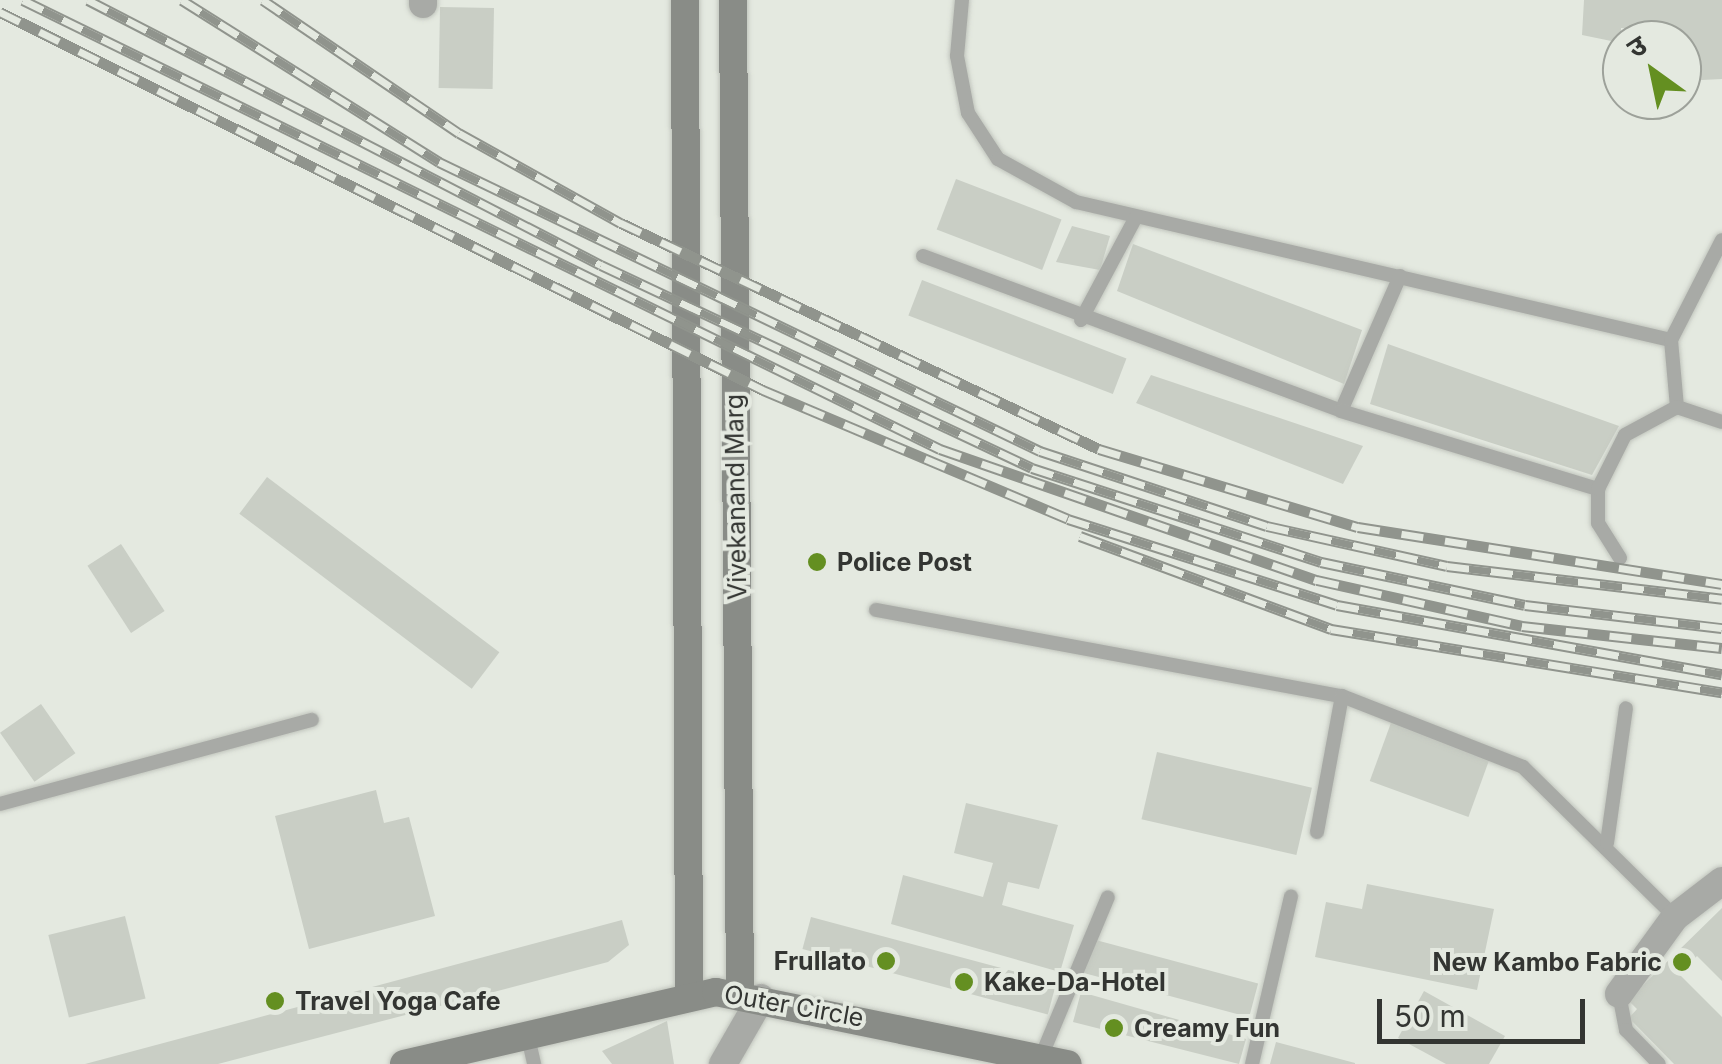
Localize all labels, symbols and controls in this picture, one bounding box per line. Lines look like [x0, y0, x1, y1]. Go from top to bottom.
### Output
north arrow [1602, 20, 1702, 120]
text: उ [1621, 28, 1653, 65]
street label: Vivekanand Marg [719, 394, 753, 600]
place label: Police Post [837, 547, 972, 577]
marker: Police Post [806, 551, 828, 573]
place label: Frullato [774, 946, 866, 976]
place label: New Kambo Fabric [1433, 947, 1662, 977]
marker: Frullato [875, 950, 897, 972]
marker: New Kambo Fabric [1671, 951, 1693, 973]
place label: Kake-Da-Hotel [984, 967, 1166, 997]
marker: Kake-Da-Hotel [953, 971, 975, 993]
street label: Outer Circle [722, 979, 866, 1033]
scale bar [1382, 979, 1590, 1041]
place label: Travel Yoga Cafe [295, 986, 501, 1016]
marker: Travel Yoga Cafe [264, 990, 286, 1012]
text: 50 m [1394, 998, 1466, 1034]
place label: Creamy Fun [1134, 1013, 1280, 1043]
marker: Creamy Fun [1103, 1017, 1125, 1039]

